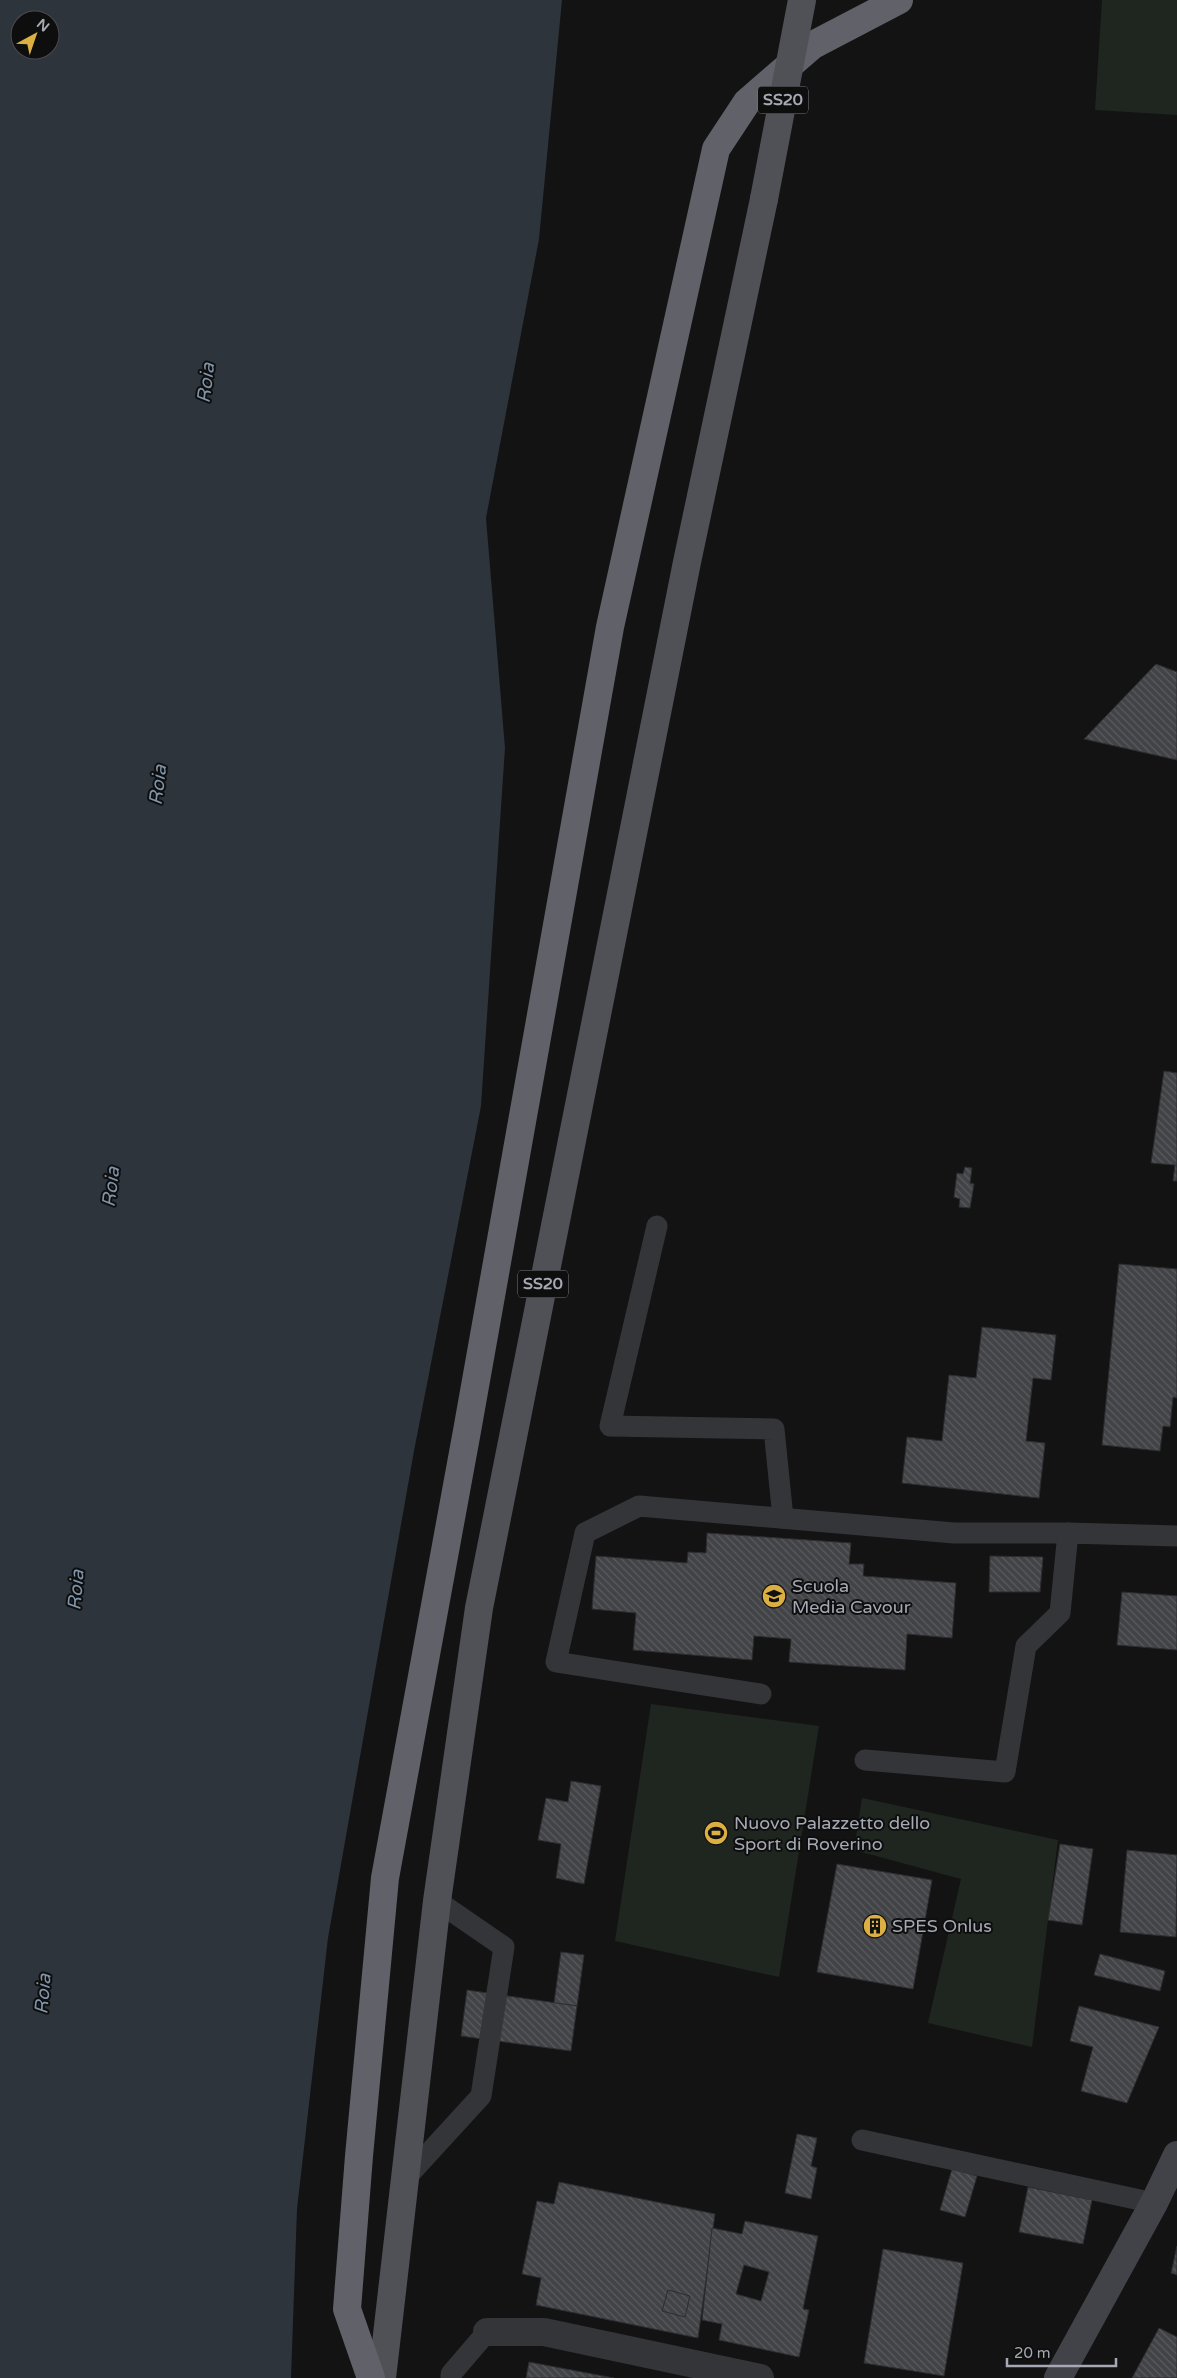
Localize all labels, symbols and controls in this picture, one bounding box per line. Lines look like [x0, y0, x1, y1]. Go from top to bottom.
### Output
north arrow [10, 10, 60, 60]
text: N [33, 15, 53, 36]
road number: SS20 [758, 86, 808, 114]
water label: Roia [193, 360, 220, 404]
water label: Roia [145, 762, 172, 806]
water label: Roia [98, 1164, 125, 1208]
road number: SS20 [518, 1270, 568, 1298]
water label: Roia [63, 1568, 89, 1611]
place label: Scuola Media Cavour [792, 1575, 911, 1618]
school or university icon: Scuola Media Cavour [761, 1583, 787, 1609]
place label: Nuovo Palazzetto dello Sport di Roverino [734, 1812, 930, 1855]
sports icon: Nuovo Palazzetto dello Sport di Roverino [703, 1820, 729, 1846]
building icon: SPES Onlus [862, 1913, 888, 1939]
place label: SPES Onlus [892, 1915, 992, 1937]
water label: Roia [30, 1972, 56, 2015]
scale bar [1007, 2336, 1116, 2368]
text: 20 m [1014, 2344, 1051, 2362]

